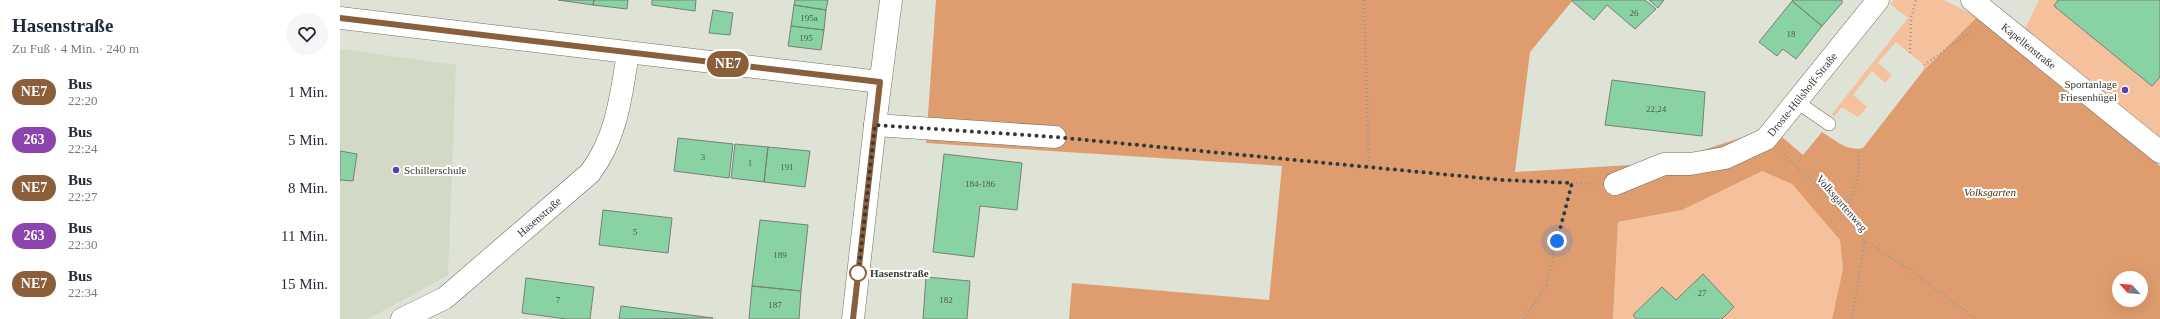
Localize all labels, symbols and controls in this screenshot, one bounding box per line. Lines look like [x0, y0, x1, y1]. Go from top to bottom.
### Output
house number: 26 [1630, 8, 1639, 18]
button: heart [286, 13, 328, 55]
house number: 195a [800, 13, 818, 23]
text: Hasenstraße [12, 15, 113, 36]
street label: Kapellenstraße [1999, 20, 2058, 71]
house number: 18 [1787, 29, 1796, 39]
house number: 195 [799, 33, 813, 43]
text: Zu Fuß · 4 Min. · 240 m [12, 41, 139, 56]
street label: Droste-Hülshoff-Straße [1765, 50, 1839, 138]
line badge: NE7 [705, 51, 751, 77]
text: NE7 [715, 56, 741, 71]
text: Bus [68, 76, 92, 92]
place label: Sportanlage Friesenhügel [2060, 78, 2117, 103]
text: NE7 [21, 84, 47, 99]
text: 1 Min. [288, 84, 328, 100]
marker: Sportanlage Friesenhügel [2120, 85, 2130, 95]
text: 22:20 [68, 93, 98, 108]
house number: 22,24 [1646, 104, 1667, 114]
text: Bus [68, 124, 92, 140]
text: 263 [24, 132, 45, 147]
text: 5 Min. [288, 132, 328, 148]
text: 22:24 [68, 141, 98, 156]
house number: 3 [701, 152, 706, 162]
house number: 1 [748, 158, 752, 168]
house number: 191 [780, 162, 794, 172]
place label: Schillerschule [404, 164, 466, 176]
marker: Schillerschule [391, 165, 401, 175]
text: Bus [68, 172, 92, 188]
street label: Volksgartenweg [1814, 172, 1870, 234]
house number: 184-186 [965, 179, 995, 189]
text: NE7 [21, 180, 47, 195]
text: 8 Min. [288, 180, 328, 196]
park label: Volksgarten [1964, 186, 2016, 198]
text: 22:27 [68, 189, 98, 204]
street label: Hasenstraße [515, 195, 563, 239]
text: Bus [68, 220, 92, 236]
house number: 5 [633, 227, 638, 237]
text: 263 [24, 228, 45, 243]
text: 11 Min. [281, 228, 328, 244]
your location [1547, 231, 1567, 251]
text: 22:30 [68, 237, 98, 252]
house number: 189 [773, 250, 787, 260]
marker: Hasenstraße [849, 264, 867, 282]
place label: Hasenstraße [870, 267, 929, 279]
text: Bus [68, 268, 92, 284]
north arrow [2112, 271, 2148, 307]
map controls [2112, 271, 2148, 307]
text: NE7 [21, 276, 47, 291]
text: 15 Min. [280, 276, 328, 292]
text: 22:34 [68, 285, 98, 300]
house number: 27 [1698, 288, 1707, 298]
house number: 7 [556, 295, 561, 305]
house number: 182 [939, 295, 953, 305]
house number: 187 [768, 300, 782, 310]

